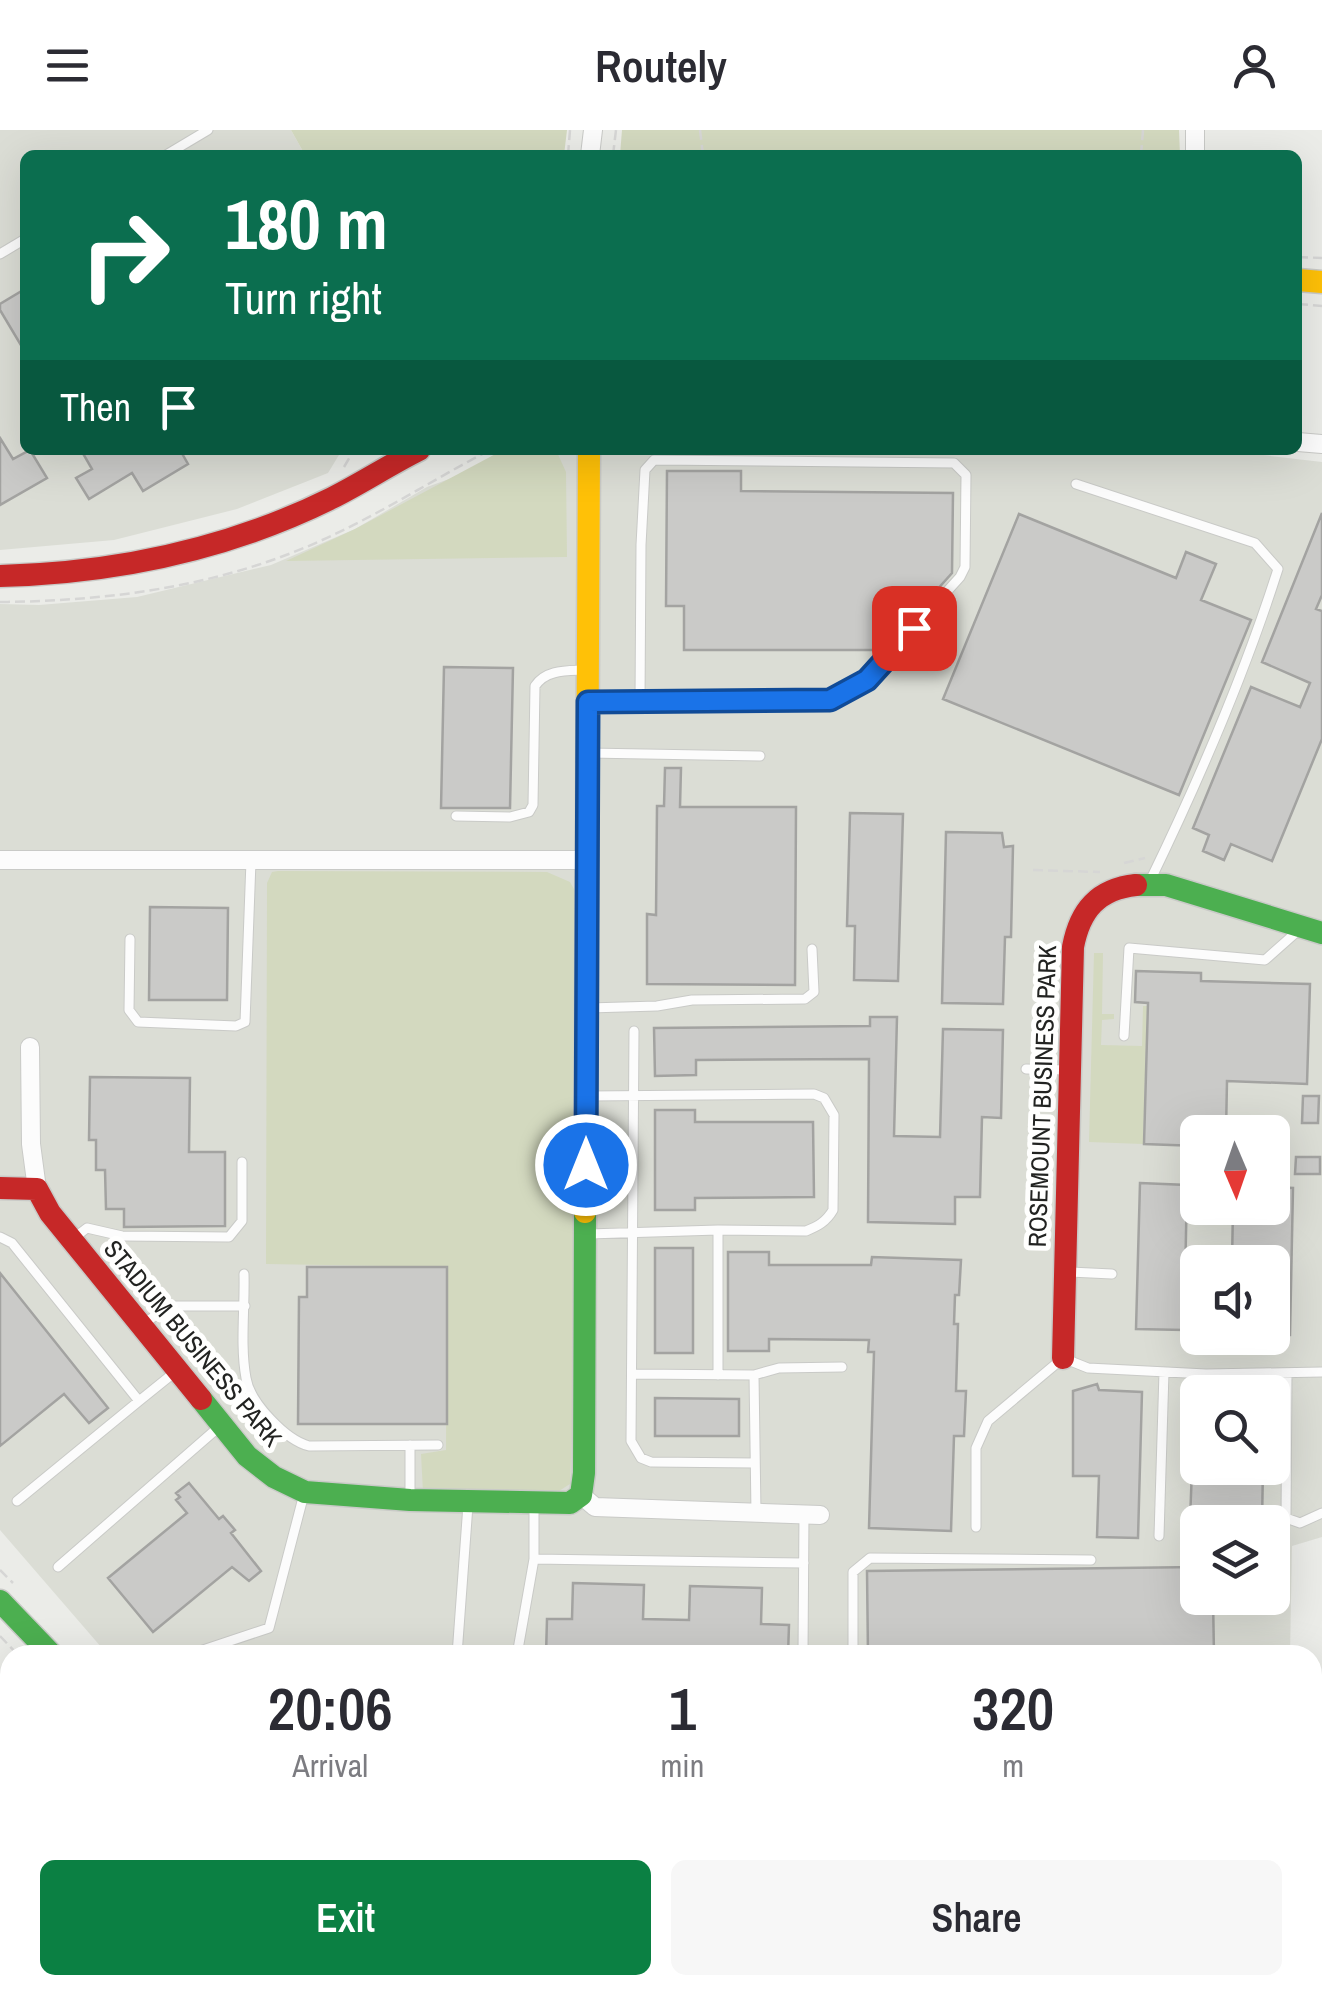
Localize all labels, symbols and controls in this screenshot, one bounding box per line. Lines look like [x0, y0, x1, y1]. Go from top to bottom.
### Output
text: Routely [595, 35, 727, 96]
icon: menu [40, 38, 95, 93]
icon: person [1227, 38, 1282, 93]
text: 180 m [225, 177, 388, 271]
icon: right [60, 190, 190, 320]
text: Turn right [225, 267, 382, 328]
icon: arrive [151, 380, 206, 435]
text: Then [60, 382, 131, 433]
pin [872, 586, 957, 671]
icon: arrive [887, 601, 942, 656]
street label: ROSEMOUNT BUSINESS PARK [1020, 944, 1064, 1248]
position arrow [534, 1113, 638, 1217]
north arrow [1180, 1115, 1290, 1225]
map controls [1180, 1115, 1290, 1615]
street label: STADIUM BUSINESS PARK [96, 1232, 290, 1454]
button: sound [1180, 1245, 1290, 1355]
button: search [1180, 1375, 1290, 1485]
button: layers [1180, 1505, 1290, 1615]
text: 20:06 [268, 1668, 393, 1749]
text: 1 [669, 1668, 696, 1749]
text: 320 [972, 1668, 1054, 1749]
text: Arrival [292, 1744, 368, 1787]
text: min [661, 1744, 704, 1787]
text: m [1002, 1744, 1024, 1787]
button: Exit [40, 1860, 651, 1975]
button: Share [671, 1860, 1282, 1975]

